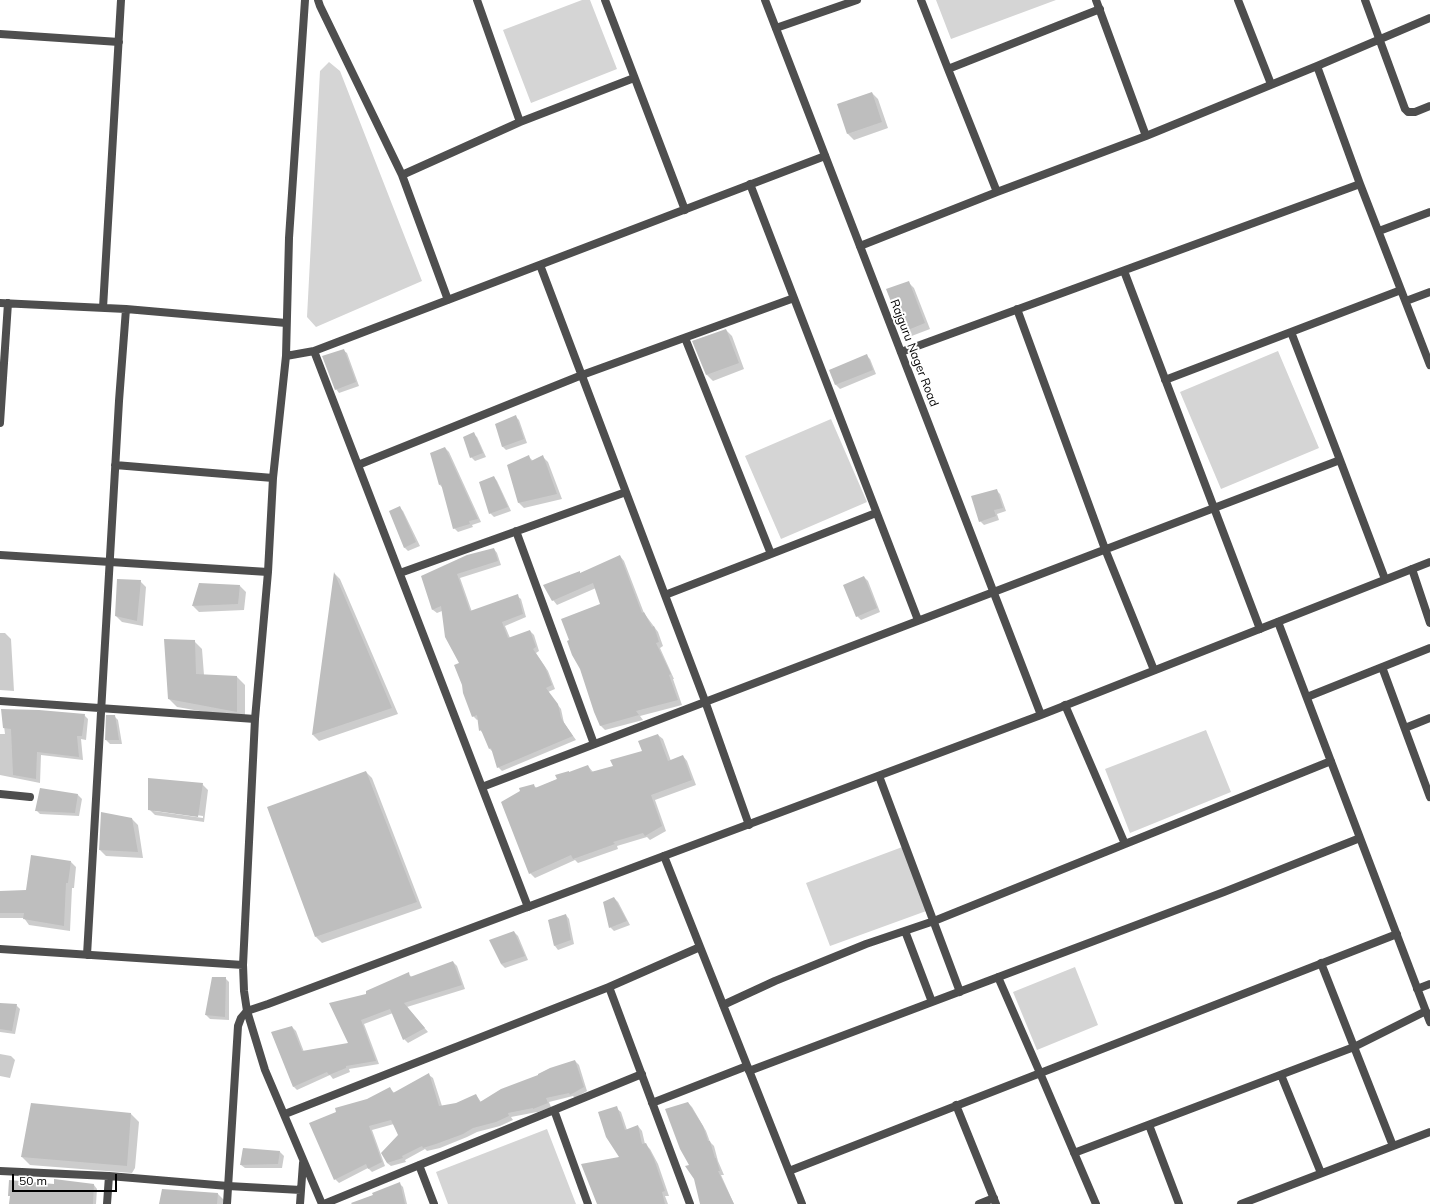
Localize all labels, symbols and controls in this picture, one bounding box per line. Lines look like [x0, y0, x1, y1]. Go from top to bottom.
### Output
street label: Rajguru Nager Road [887, 297, 941, 409]
scale bar [14, 1166, 119, 1192]
text: 50 m [19, 1173, 47, 1188]

